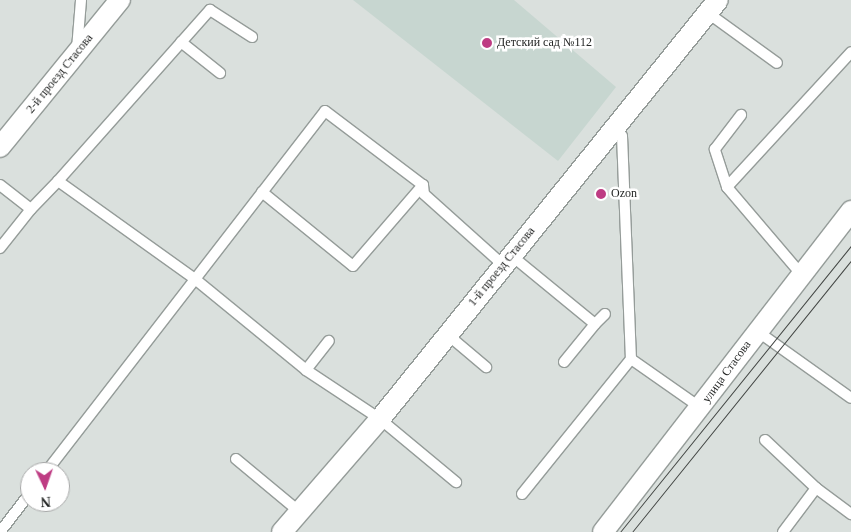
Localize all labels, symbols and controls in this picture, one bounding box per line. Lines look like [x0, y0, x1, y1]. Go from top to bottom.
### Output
street label: 2-й проезд Стасова [24, 31, 96, 117]
place label: Детский сад №112 [497, 36, 592, 50]
marker: Детский сад №112 [481, 37, 493, 49]
place label: Ozon [611, 187, 637, 201]
marker: Ozon [595, 188, 607, 200]
street label: 1-й проезд Стасова [466, 224, 538, 310]
street label: улица Стасова [700, 338, 754, 406]
north arrow [20, 462, 70, 512]
text: N [40, 494, 51, 509]

